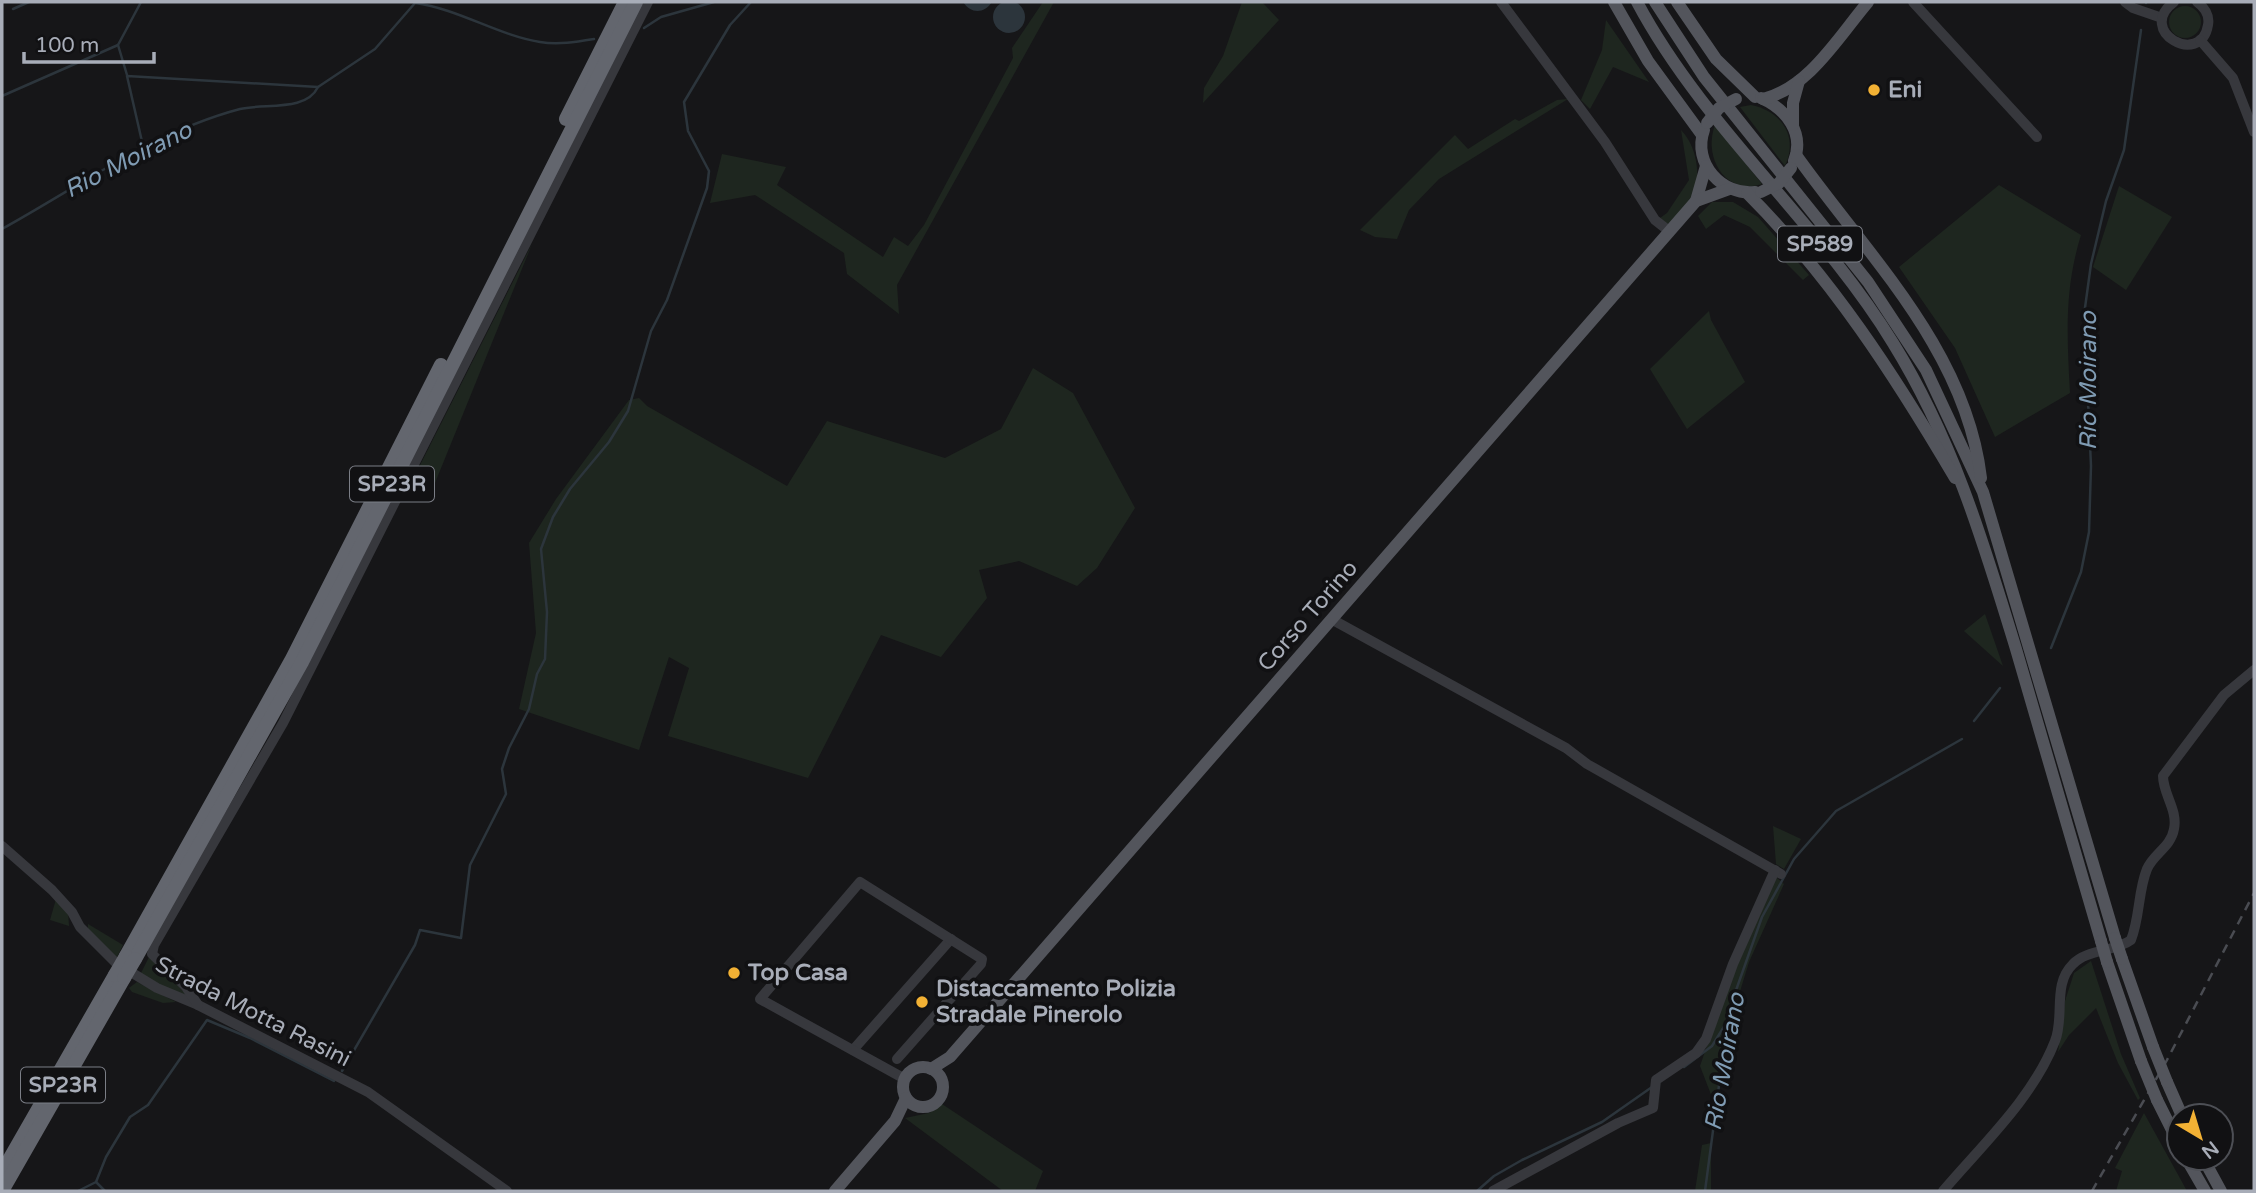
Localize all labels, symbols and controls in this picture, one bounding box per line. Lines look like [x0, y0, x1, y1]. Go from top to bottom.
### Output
scale bar [24, 21, 154, 65]
text: 100 m [35, 33, 99, 58]
place label: Eni [1888, 76, 1922, 104]
marker: Eni [1866, 82, 1882, 98]
water label: Rio Moirano [59, 115, 198, 205]
road number: SP589 [1778, 226, 1862, 262]
water label: Rio Moirano [2074, 310, 2103, 451]
road number: SP23R [350, 466, 434, 502]
street label: Corso Torino [1252, 555, 1364, 677]
street label: Strada Motta Rasini [151, 951, 355, 1073]
place label: Top Casa [747, 959, 848, 987]
marker: Top Casa [726, 965, 742, 981]
place label: Distaccamento Polizia Stradale Pinerolo [936, 975, 1176, 1029]
water label: Rio Moirano [1699, 990, 1752, 1133]
marker: Distaccamento Polizia Stradale Pinerolo [914, 994, 930, 1010]
road number: SP23R [21, 1068, 105, 1102]
north arrow [2165, 1102, 2235, 1172]
text: N [2197, 1136, 2223, 1163]

